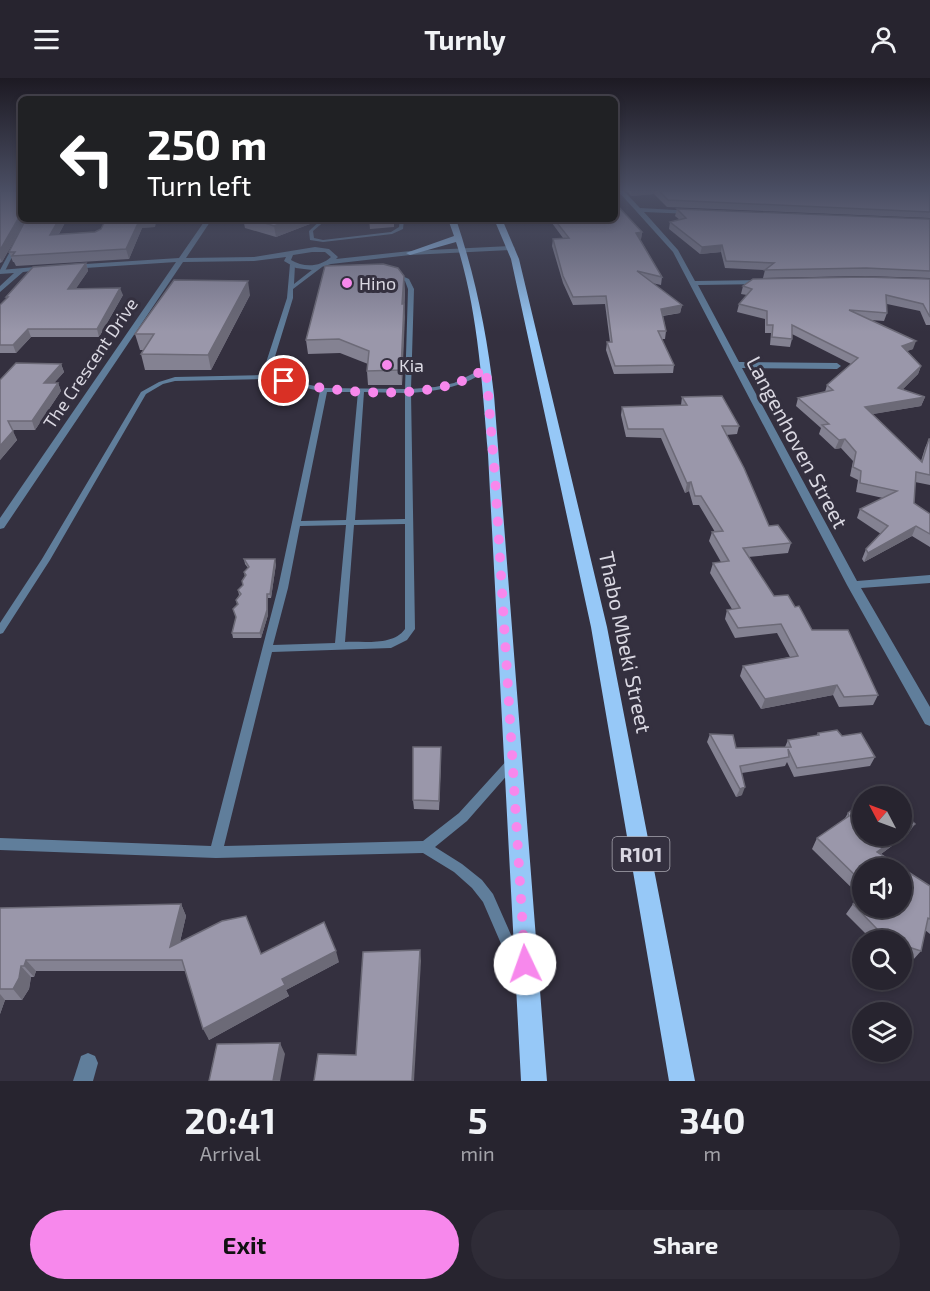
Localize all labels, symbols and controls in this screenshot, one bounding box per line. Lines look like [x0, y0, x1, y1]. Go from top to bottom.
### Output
icon: menu [30, 23, 63, 56]
text: Turnly [424, 23, 506, 55]
icon: person [867, 23, 900, 56]
text: 250 m [147, 118, 267, 168]
icon: left [48, 120, 126, 198]
text: Turn left [147, 169, 251, 201]
place label: Hino [359, 272, 396, 294]
marker: Hino [340, 276, 354, 290]
street label: The Crescent Drive [38, 293, 142, 433]
street label: Langenhoven Street [742, 352, 854, 532]
place label: Kia [399, 354, 424, 376]
pin [258, 355, 309, 406]
marker: Kia [380, 358, 394, 372]
icon: arrive [267, 364, 300, 397]
street label: Thabo Mbeki Street [595, 549, 657, 735]
north arrow [852, 786, 912, 846]
map controls [852, 786, 912, 1062]
road number: R101 [612, 837, 670, 871]
button: sound [852, 858, 912, 918]
button: search [852, 930, 912, 990]
position arrow [493, 932, 557, 996]
button: layers [852, 1002, 912, 1062]
text: 20:41 [185, 1098, 276, 1141]
text: 5 [468, 1098, 488, 1141]
text: 340 [679, 1098, 745, 1141]
text: Arrival [200, 1141, 261, 1165]
text: min [461, 1141, 495, 1165]
text: m [704, 1141, 721, 1165]
button: Exit [30, 1210, 459, 1279]
button: Share [471, 1210, 900, 1279]

